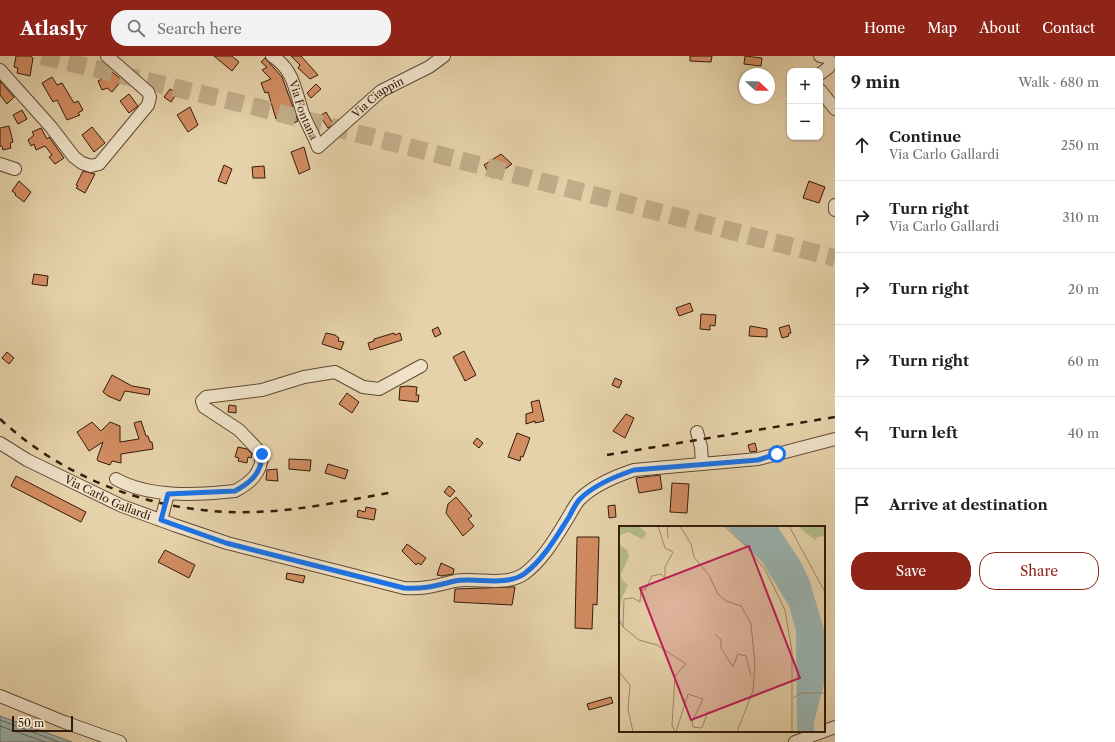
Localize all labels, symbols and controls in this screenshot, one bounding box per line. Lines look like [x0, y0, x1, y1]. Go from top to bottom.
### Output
search box [111, 10, 391, 46]
text: Atlasly [20, 17, 87, 40]
icon: search [125, 17, 147, 39]
text: Search here [157, 19, 242, 38]
text: Home [864, 19, 905, 37]
text: Map [927, 19, 957, 37]
text: About [979, 19, 1020, 37]
text: Contact [1042, 19, 1095, 37]
north arrow [739, 68, 775, 104]
map controls [787, 68, 823, 140]
button: + [787, 68, 823, 104]
text: 9 min [851, 72, 900, 92]
street label: Via Ciappin [348, 74, 406, 121]
text: Walk · 680 m [1018, 74, 1099, 90]
street label: Via Fontana [286, 77, 321, 142]
button: − [787, 104, 823, 140]
text: Continue [889, 127, 961, 146]
icon: ahead [851, 134, 873, 156]
text: 250 m [1061, 137, 1099, 153]
text: Via Carlo Gallardi [889, 146, 999, 162]
text: Turn right [889, 199, 969, 218]
icon: right [851, 206, 873, 228]
text: 310 m [1063, 209, 1099, 225]
text: Via Carlo Gallardi [889, 218, 999, 234]
icon: right [851, 278, 873, 300]
text: Turn right [889, 279, 969, 298]
text: 20 m [1068, 281, 1099, 297]
icon: right [851, 350, 873, 372]
text: Turn right [889, 351, 969, 370]
text: 60 m [1068, 353, 1099, 369]
icon: left [851, 422, 873, 444]
text: Turn left [889, 423, 958, 442]
text: 40 m [1068, 425, 1099, 441]
route end [253, 445, 271, 463]
route start [768, 445, 786, 463]
street label: Via Carlo Gallardi [61, 472, 153, 523]
icon: arrive [851, 494, 873, 516]
text: Arrive at destination [889, 495, 1048, 514]
inset map [619, 526, 825, 732]
button: Save [851, 552, 971, 590]
button: Share [979, 552, 1099, 590]
scale bar [12, 714, 73, 733]
text: 50 m [18, 716, 44, 730]

